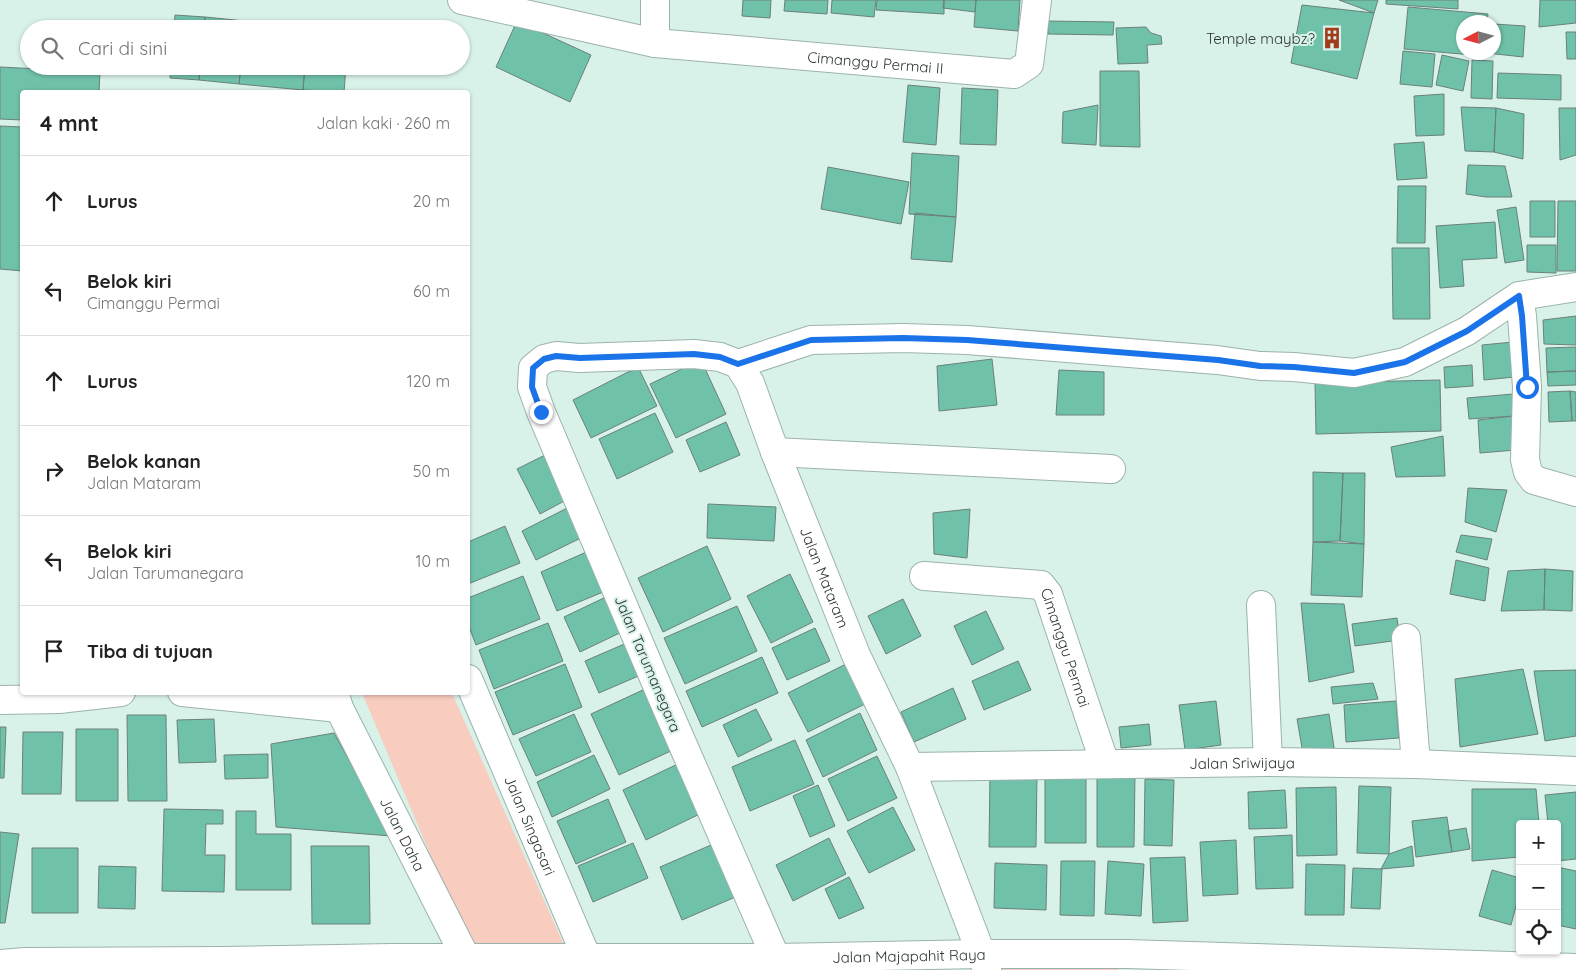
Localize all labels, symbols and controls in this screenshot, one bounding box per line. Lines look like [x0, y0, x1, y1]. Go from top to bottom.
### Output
north arrow [1456, 15, 1501, 60]
search box [20, 20, 470, 75]
building icon: Temple maybz? [1319, 25, 1345, 51]
place label: Temple maybz? [1206, 29, 1315, 48]
icon: search [38, 34, 66, 62]
text: Cari di sini [78, 36, 167, 60]
street label: Cimanggu Permai II [807, 47, 944, 77]
text: 4 mnt [40, 110, 99, 136]
text: Jalan kaki · 260 m [316, 113, 450, 133]
icon: ahead [40, 187, 68, 215]
text: Lurus [87, 189, 137, 213]
text: 20 m [413, 191, 450, 211]
text: Belok kiri [87, 269, 172, 293]
icon: left [40, 277, 68, 305]
text: 60 m [413, 281, 450, 301]
text: Cimanggu Permai [87, 293, 220, 313]
icon: ahead [40, 367, 68, 395]
text: Lurus [87, 369, 137, 393]
text: 120 m [407, 371, 450, 391]
route start [1516, 376, 1539, 399]
route end [530, 401, 553, 424]
text: Belok kanan [87, 449, 201, 473]
icon: right [40, 457, 68, 485]
text: 50 m [413, 461, 450, 481]
text: Jalan Mataram [87, 473, 201, 493]
street label: Jalan Mataram [796, 524, 854, 631]
text: Belok kiri [87, 539, 172, 563]
icon: left [40, 547, 68, 575]
text: 10 m [416, 551, 450, 571]
text: Jalan Tarumanegara [87, 563, 244, 583]
street label: Cimanggu Permai [1037, 583, 1095, 710]
street label: Jalan Tarumanegara [611, 593, 685, 735]
icon: arrive [40, 637, 68, 665]
text: Tiba di tujuan [87, 639, 213, 663]
street label: Jalan Sriwijaya [1189, 752, 1295, 773]
street label: Jalan Singasari [501, 772, 560, 878]
street label: Jalan Daha [376, 794, 430, 874]
map controls [1516, 820, 1561, 955]
button: + [1516, 820, 1561, 865]
button: − [1516, 865, 1561, 910]
button: locate [1516, 910, 1561, 955]
street label: Jalan Majapahit Raya [832, 945, 986, 966]

